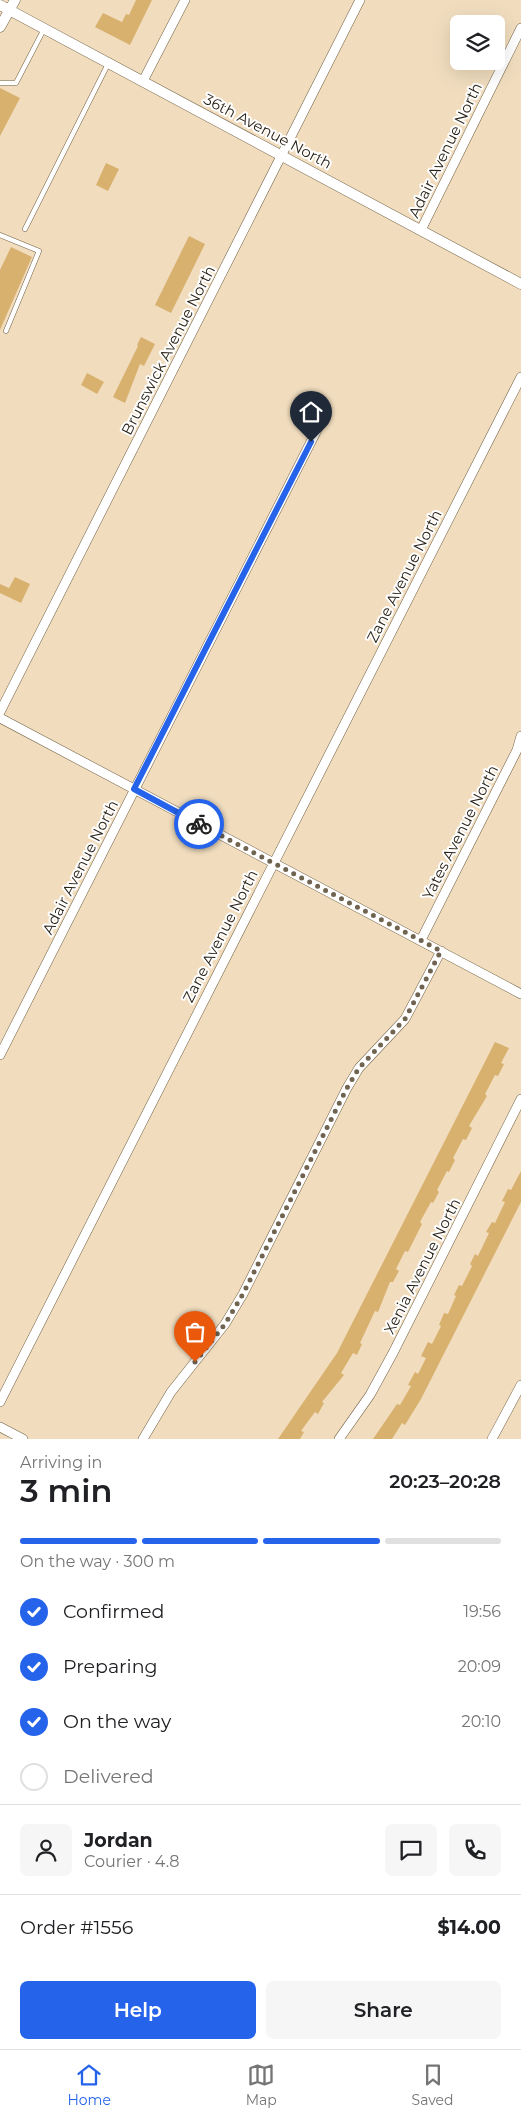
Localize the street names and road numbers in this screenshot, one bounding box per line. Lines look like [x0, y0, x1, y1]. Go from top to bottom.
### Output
street label: Adair Avenue North [404, 79, 486, 221]
street label: 36th Avenue North [201, 89, 335, 173]
street label: Brunswick Avenue North [117, 262, 219, 438]
street label: Zane Avenue North [362, 506, 446, 646]
street label: Yates Avenue North [418, 762, 502, 902]
street label: Adair Avenue North [38, 797, 122, 937]
street label: Zane Avenue North [178, 866, 262, 1006]
street label: Xenia Avenue North [379, 1195, 465, 1337]

